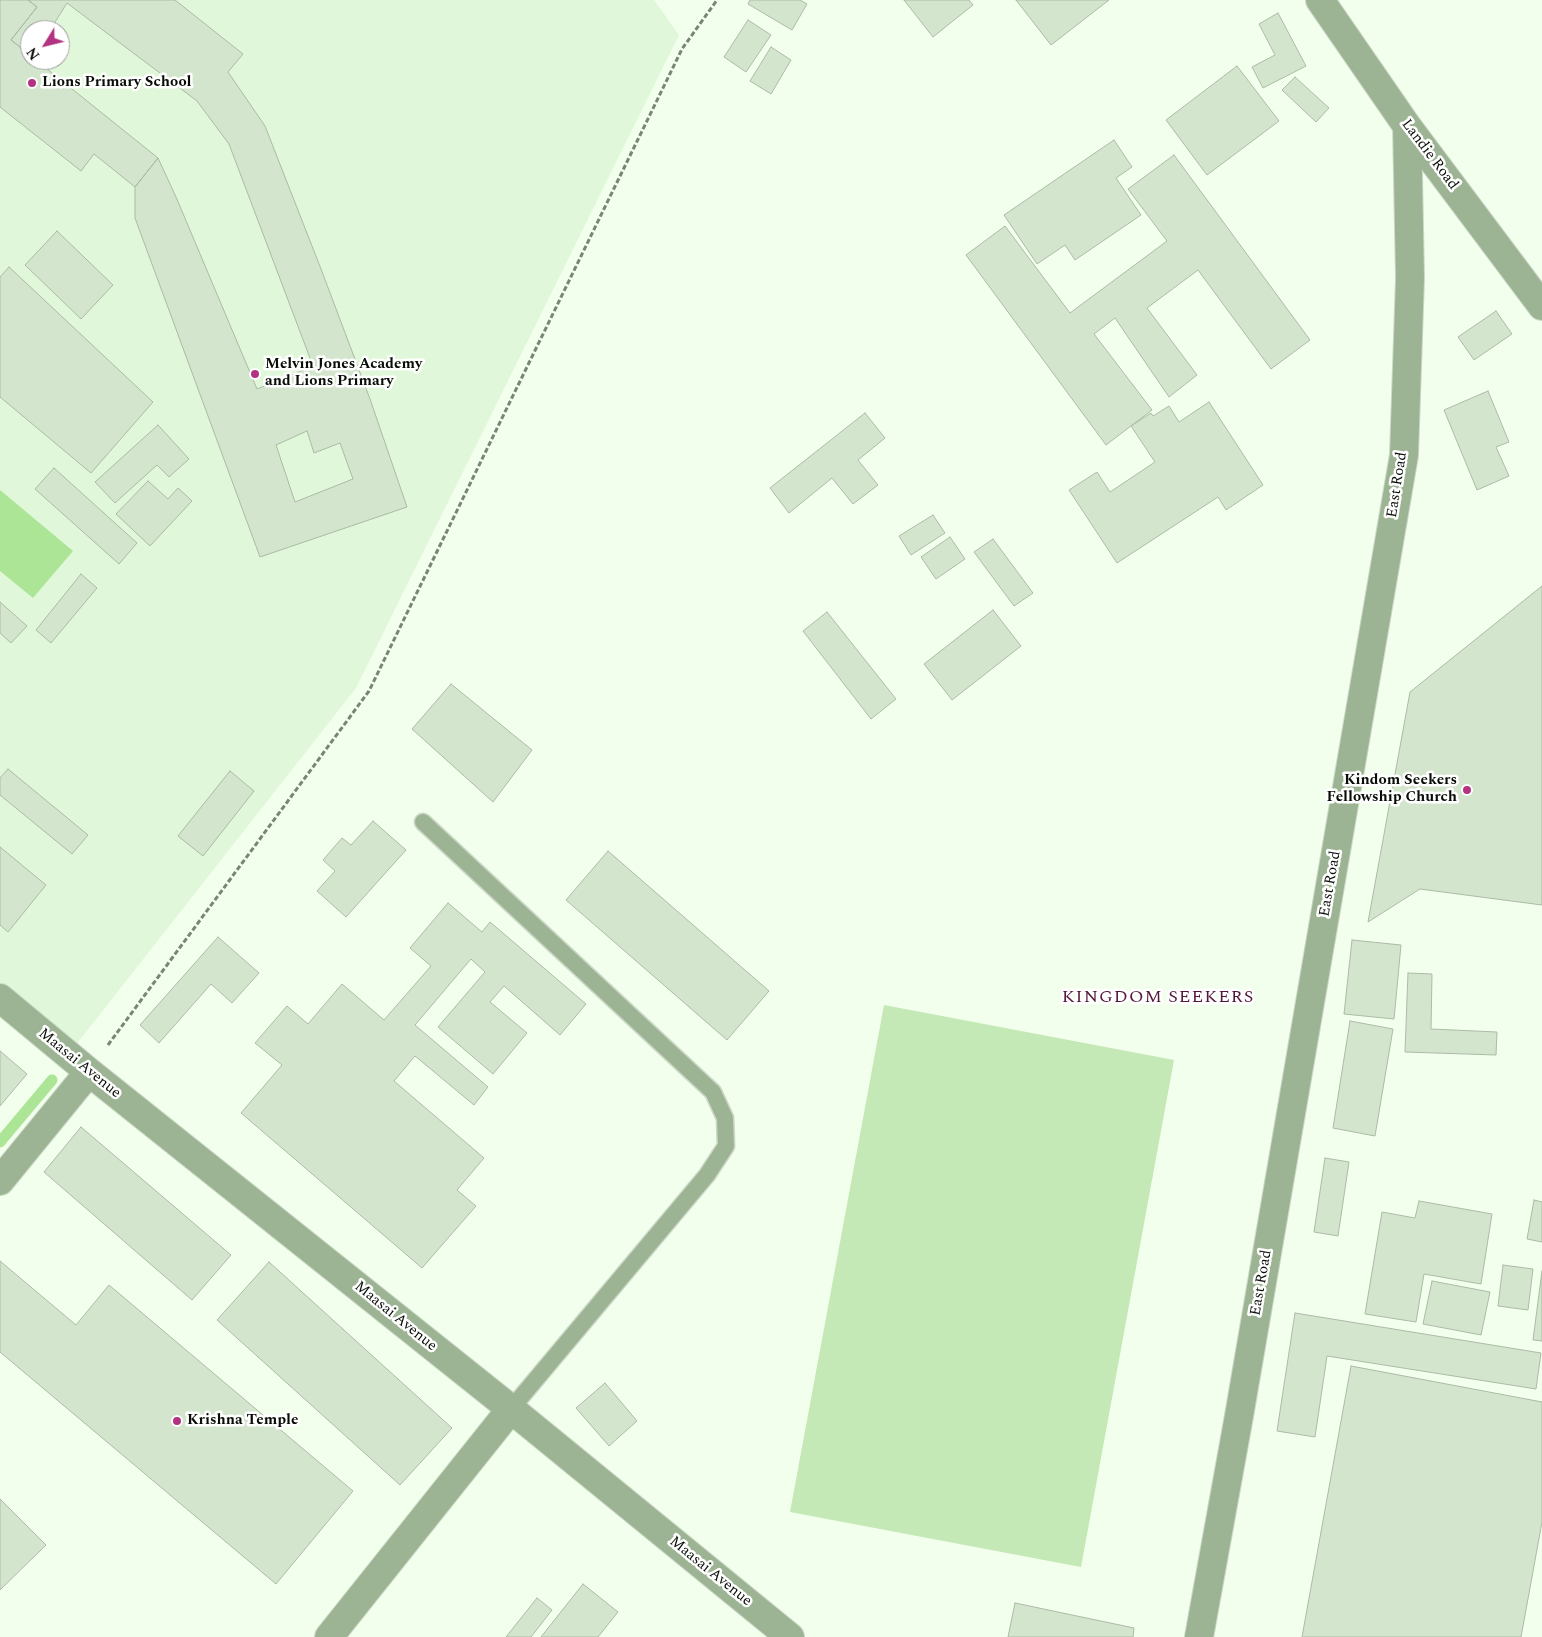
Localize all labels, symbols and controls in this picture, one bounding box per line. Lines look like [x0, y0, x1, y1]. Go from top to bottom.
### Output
north arrow [20, 20, 70, 70]
text: N [21, 43, 45, 64]
place label: Lions Primary School [42, 74, 191, 92]
marker: Lions Primary School [26, 77, 38, 89]
street label: Landie Road [1397, 116, 1461, 194]
place label: Melvin Jones Academy and Lions Primary [265, 356, 422, 391]
marker: Melvin Jones Academy and Lions Primary [249, 368, 261, 380]
street label: East Road [1384, 451, 1412, 519]
place label: Kindom Seekers Fellowship Church [1326, 772, 1457, 807]
marker: Kindom Seekers Fellowship Church [1461, 784, 1473, 796]
street label: East Road [1316, 850, 1346, 918]
district label: KINGDOM SEEKERS [1060, 987, 1256, 1009]
street label: Maasai Avenue [34, 1025, 124, 1103]
street label: East Road [1247, 1249, 1277, 1317]
street label: Maasai Avenue [350, 1278, 440, 1356]
place label: Krishna Temple [187, 1412, 298, 1430]
marker: Krishna Temple [171, 1415, 183, 1427]
street label: Maasai Avenue [665, 1533, 755, 1611]

